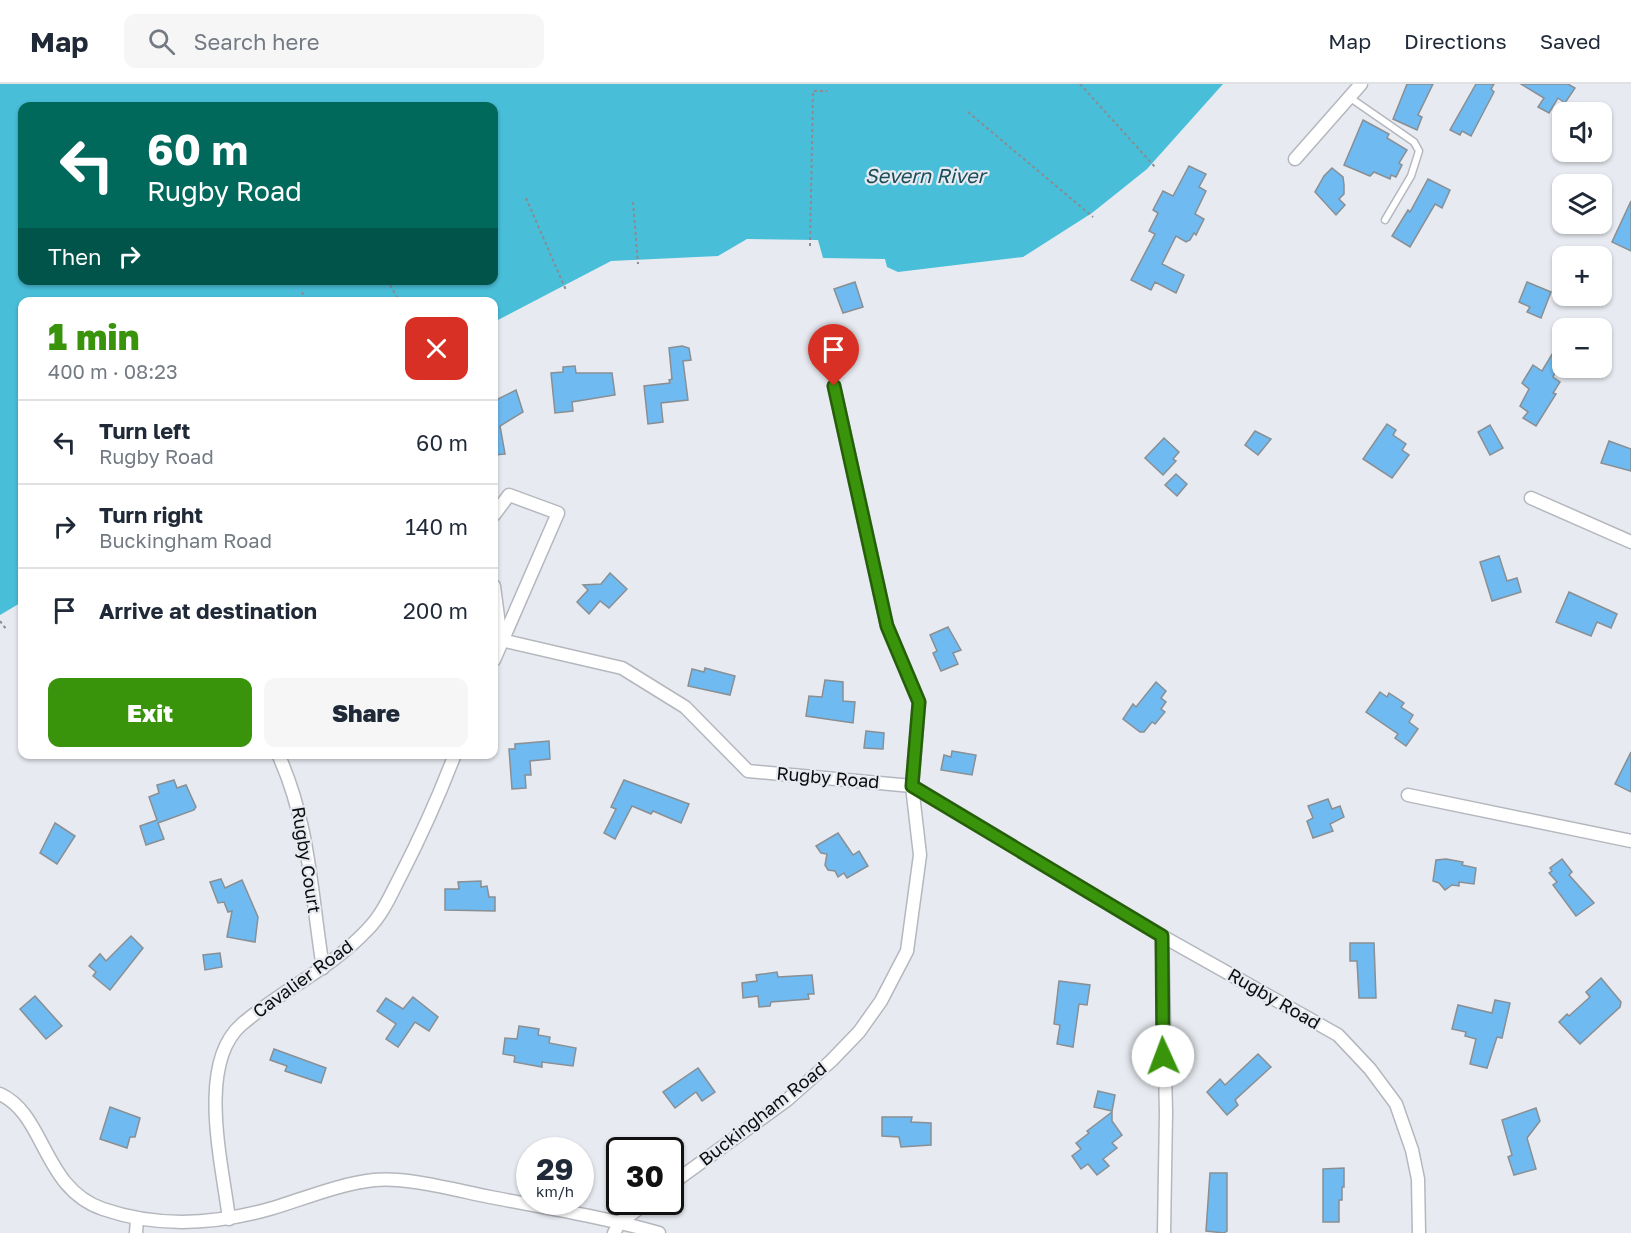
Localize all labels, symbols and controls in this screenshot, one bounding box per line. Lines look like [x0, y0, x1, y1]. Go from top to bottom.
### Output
search box [124, 14, 544, 68]
text: Map [30, 25, 88, 58]
icon: search [145, 25, 178, 58]
text: Search here [193, 28, 319, 55]
text: Map [1328, 28, 1371, 54]
text: Directions [1404, 28, 1507, 54]
text: Saved [1540, 28, 1601, 54]
map controls [1552, 102, 1612, 378]
button: sound [1552, 102, 1612, 162]
text: 60 m [147, 124, 248, 174]
icon: left [48, 126, 126, 204]
water label: Severn River [865, 163, 989, 187]
button: layers [1552, 174, 1612, 234]
text: Rugby Road [147, 175, 302, 207]
icon: right [113, 240, 146, 273]
text: Then [48, 243, 101, 270]
button: + [1552, 246, 1612, 306]
text: 1 min [48, 315, 139, 358]
button: close [405, 317, 468, 380]
button: − [1552, 318, 1612, 378]
pin [808, 324, 859, 386]
icon: arrive [817, 333, 850, 366]
text: 400 m · 08:23 [48, 359, 178, 383]
text: Turn left [99, 417, 190, 444]
icon: left [48, 426, 81, 459]
text: 60 m [416, 429, 468, 456]
text: Rugby Road [99, 444, 214, 468]
text: Turn right [99, 501, 203, 528]
icon: right [48, 510, 81, 543]
text: 140 m [405, 513, 468, 540]
text: Buckingham Road [99, 528, 272, 552]
icon: arrive [48, 594, 81, 627]
text: Arrive at destination [99, 597, 317, 624]
text: 200 m [403, 597, 468, 624]
button: Exit [48, 678, 252, 747]
button: Share [264, 678, 468, 747]
street label: Rugby Road [776, 762, 880, 792]
street label: Rugby Court [288, 805, 326, 915]
street label: Cavalier Road [248, 934, 357, 1022]
street label: Rugby Road [1224, 963, 1325, 1033]
position arrow [1131, 1024, 1195, 1088]
street label: Buckingham Road [694, 1057, 830, 1170]
speed limit sign: 30 [606, 1137, 684, 1215]
text: 29 [536, 1151, 574, 1187]
text: km/h [536, 1182, 574, 1200]

